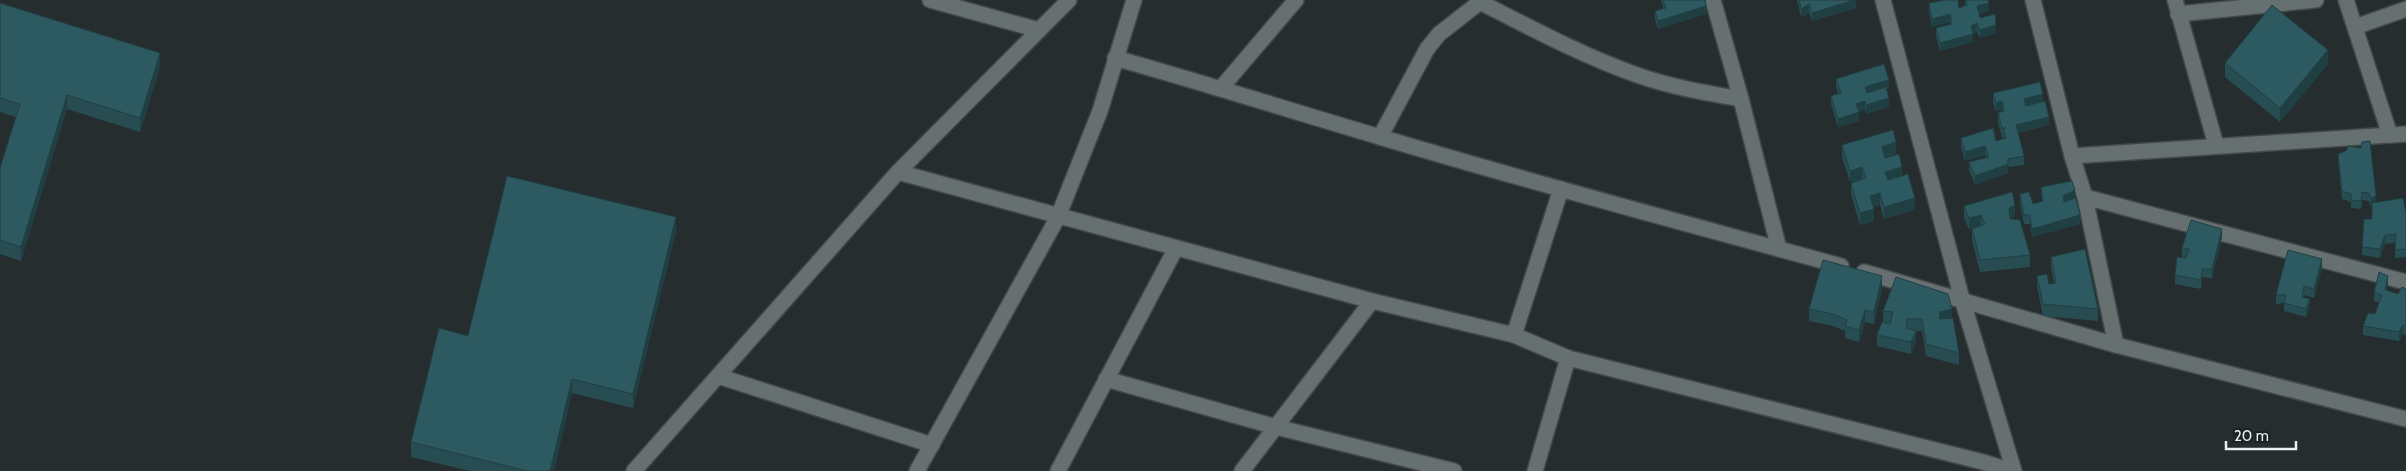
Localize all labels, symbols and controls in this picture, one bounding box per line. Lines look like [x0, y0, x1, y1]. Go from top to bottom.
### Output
scale bar [2226, 418, 2296, 450]
text: 20 m [2234, 427, 2269, 445]

